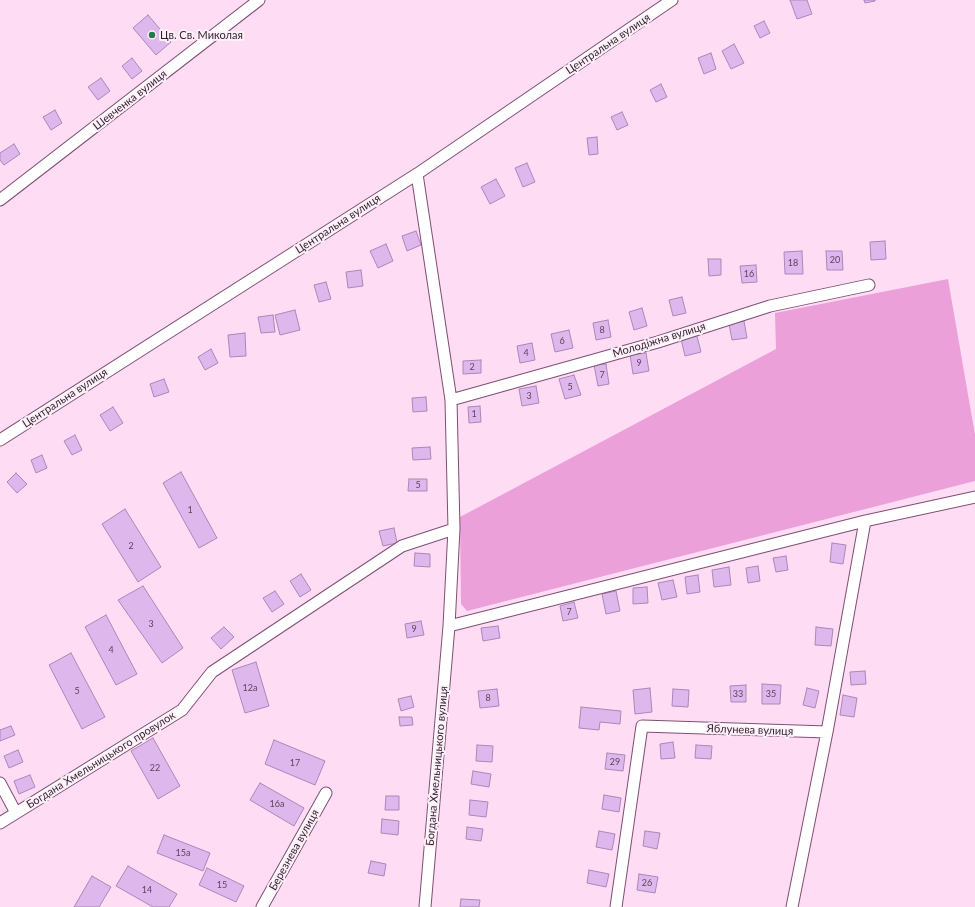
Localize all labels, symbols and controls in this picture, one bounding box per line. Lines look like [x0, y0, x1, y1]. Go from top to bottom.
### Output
street label: Центральна вулиця [563, 11, 653, 77]
place label: Цв. Св. Миколая [160, 28, 243, 42]
marker: Цв. Св. Миколая [147, 30, 157, 40]
street label: Шевченка вулиця [91, 67, 169, 133]
street label: Центральна вулиця [293, 192, 383, 256]
house number: 20 [830, 255, 840, 265]
house number: 18 [788, 258, 798, 268]
house number: 16 [744, 269, 754, 279]
street label: Молодіжна вулиця [611, 320, 707, 360]
house number: 8 [599, 325, 605, 335]
house number: 6 [559, 336, 565, 346]
house number: 4 [523, 348, 529, 358]
house number: 9 [636, 358, 642, 368]
house number: 2 [469, 362, 475, 372]
street label: Центральна вулиця [20, 366, 110, 430]
house number: 7 [599, 370, 605, 380]
house number: 5 [567, 382, 573, 392]
house number: 3 [526, 391, 532, 401]
house number: 1 [471, 409, 477, 419]
house number: 5 [415, 480, 421, 490]
house number: 1 [187, 505, 193, 515]
house number: 2 [128, 541, 134, 551]
house number: 7 [566, 607, 572, 617]
house number: 3 [148, 619, 154, 629]
house number: 9 [411, 624, 417, 634]
house number: 4 [108, 645, 114, 655]
house number: 12а [243, 683, 257, 693]
street label: Богдана Хмельницького вулиця [423, 685, 451, 847]
house number: 5 [74, 686, 80, 696]
house number: 33 [733, 689, 743, 699]
house number: 35 [766, 689, 776, 699]
house number: 8 [485, 693, 491, 703]
street label: Богдана Хмельницького провулок [24, 709, 178, 811]
street label: Яблунева вулиця [706, 722, 794, 738]
house number: 29 [610, 757, 620, 767]
house number: 17 [290, 758, 300, 768]
house number: 22 [150, 763, 160, 773]
house number: 16а [270, 799, 284, 809]
street label: Березнева вулиця [266, 807, 322, 893]
house number: 15а [176, 848, 190, 858]
house number: 26 [642, 878, 652, 888]
house number: 15 [217, 880, 227, 890]
house number: 14 [142, 885, 152, 895]

